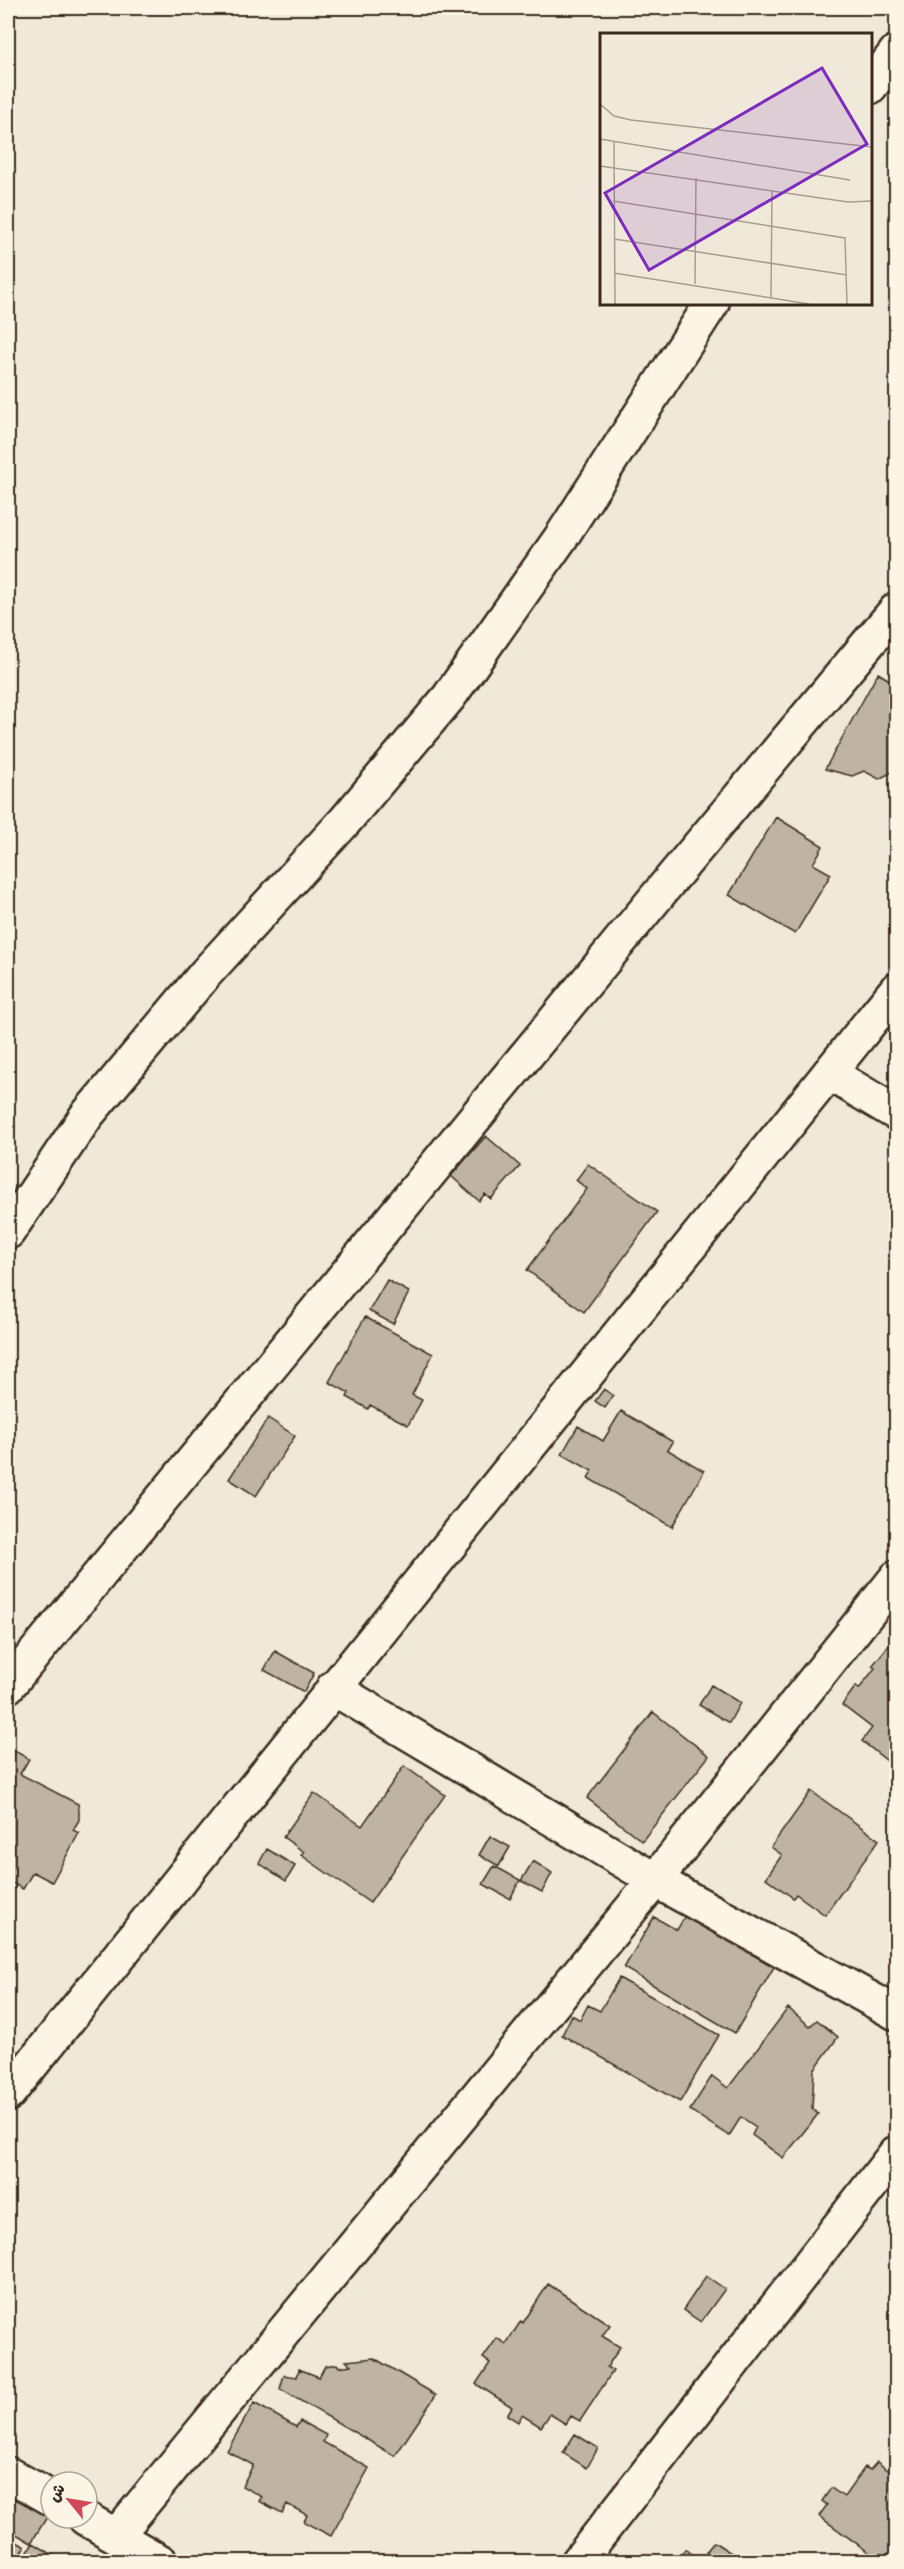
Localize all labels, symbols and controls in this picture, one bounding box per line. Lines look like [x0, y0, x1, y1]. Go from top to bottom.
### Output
inset map [600, 33, 871, 304]
north arrow [39, 2470, 99, 2530]
text: ش [43, 2480, 70, 2506]

